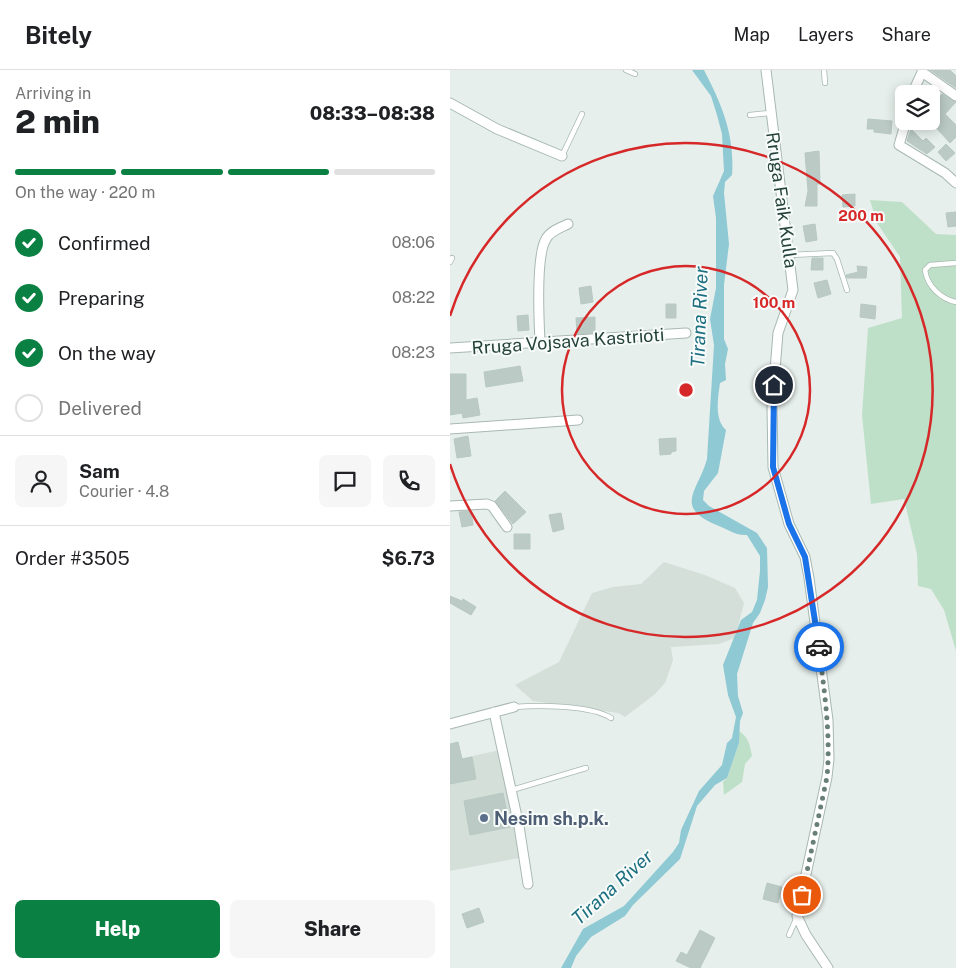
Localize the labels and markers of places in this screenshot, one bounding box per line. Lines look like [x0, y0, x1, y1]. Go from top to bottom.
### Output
pin [753, 364, 795, 406]
centre of rings [677, 381, 695, 399]
place label: Nesim sh.p.k. [494, 808, 609, 829]
marker: Nesim sh.p.k. [478, 812, 490, 824]
pin [781, 874, 823, 916]

